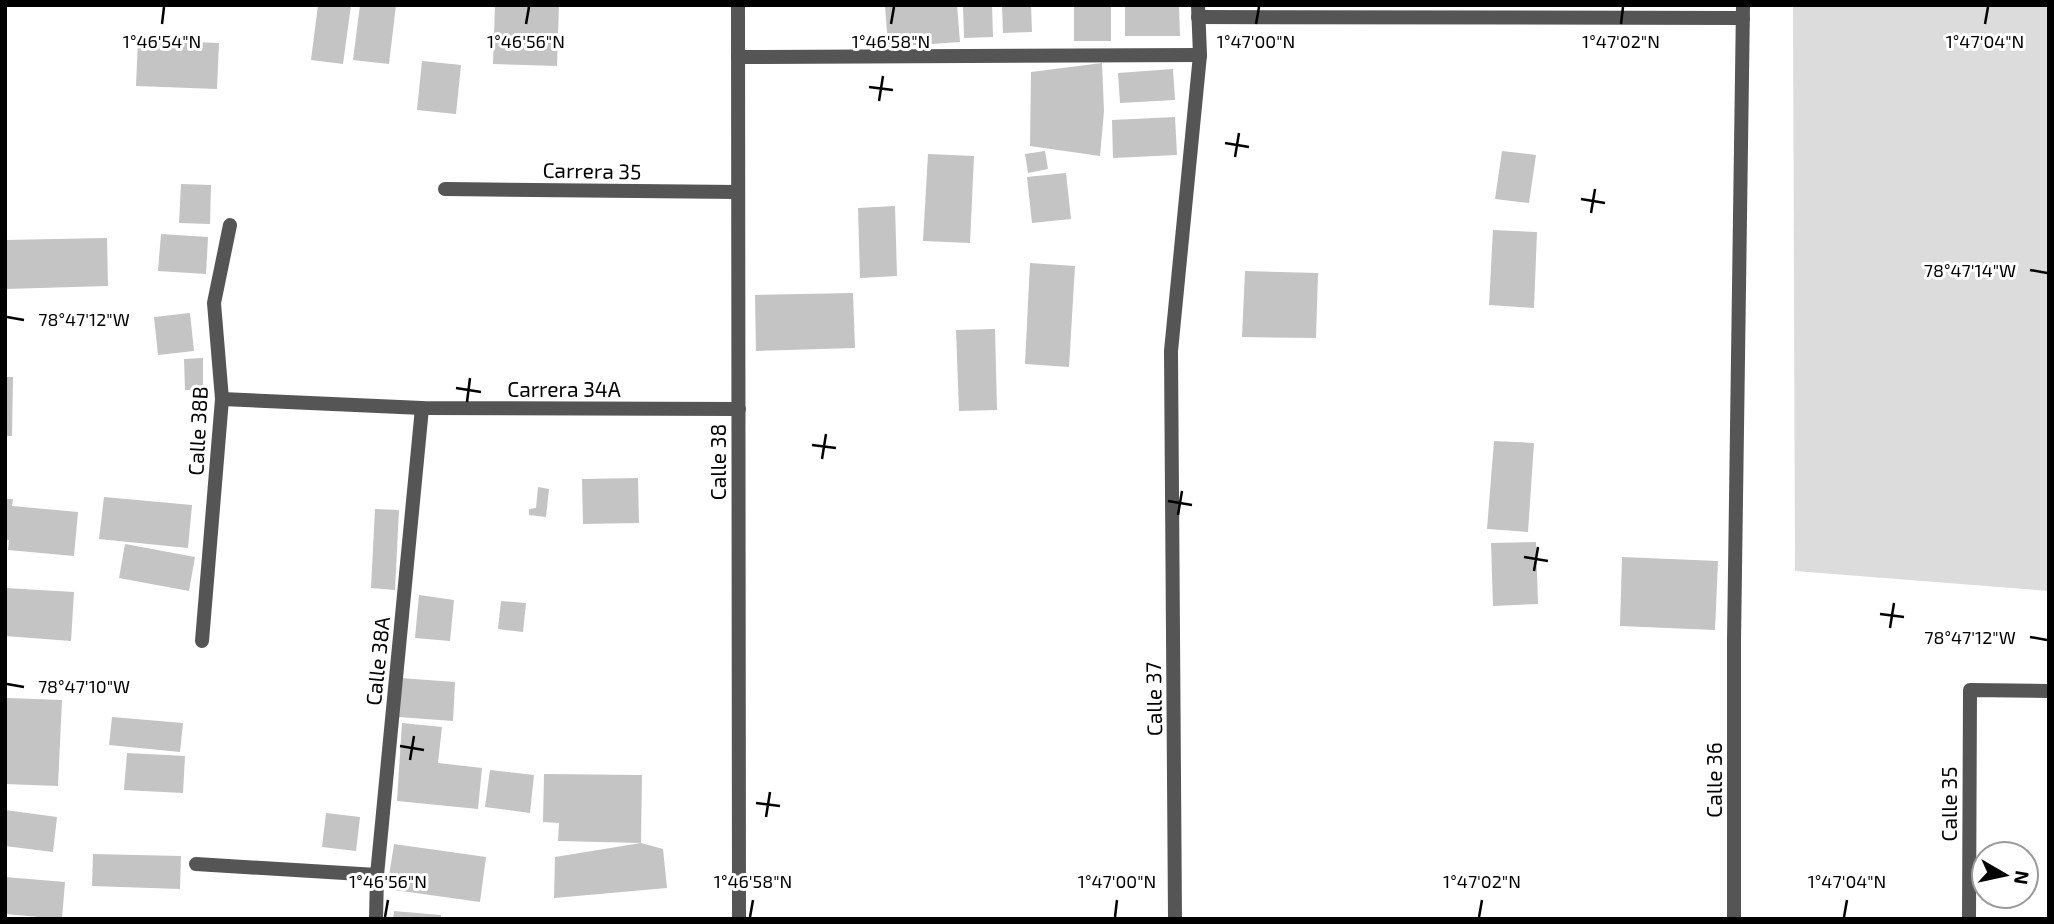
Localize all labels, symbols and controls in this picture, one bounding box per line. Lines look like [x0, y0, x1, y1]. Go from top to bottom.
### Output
text: 1°46'54"N [123, 30, 201, 52]
text: 1°46'56"N [487, 30, 565, 52]
text: 1°46'58"N [852, 30, 930, 52]
text: 1°47'00"N [1217, 30, 1295, 52]
text: 1°47'02"N [1582, 30, 1660, 52]
text: 1°47'04"N [1946, 30, 2024, 52]
street label: Carrera 35 [542, 157, 642, 183]
text: 78°47'14"W [1924, 259, 2016, 281]
text: 78°47'12"W [38, 308, 130, 330]
street label: Carrera 34A [507, 376, 621, 401]
street label: Calle 38B [182, 386, 212, 476]
street label: Calle 38 [705, 424, 730, 500]
street label: Calle 38A [360, 615, 394, 707]
text: 78°47'12"W [1924, 626, 2016, 648]
street label: Calle 37 [1140, 661, 1166, 736]
text: 78°47'10"W [38, 675, 130, 697]
street label: Calle 36 [1701, 742, 1726, 818]
street label: Calle 35 [1936, 767, 1961, 841]
north arrow [1970, 840, 2040, 910]
text: N [2010, 869, 2035, 886]
text: 1°46'56"N [349, 870, 427, 892]
text: 1°46'58"N [714, 870, 792, 892]
text: 1°47'00"N [1078, 870, 1156, 892]
text: 1°47'02"N [1443, 870, 1521, 892]
text: 1°47'04"N [1808, 870, 1886, 892]

